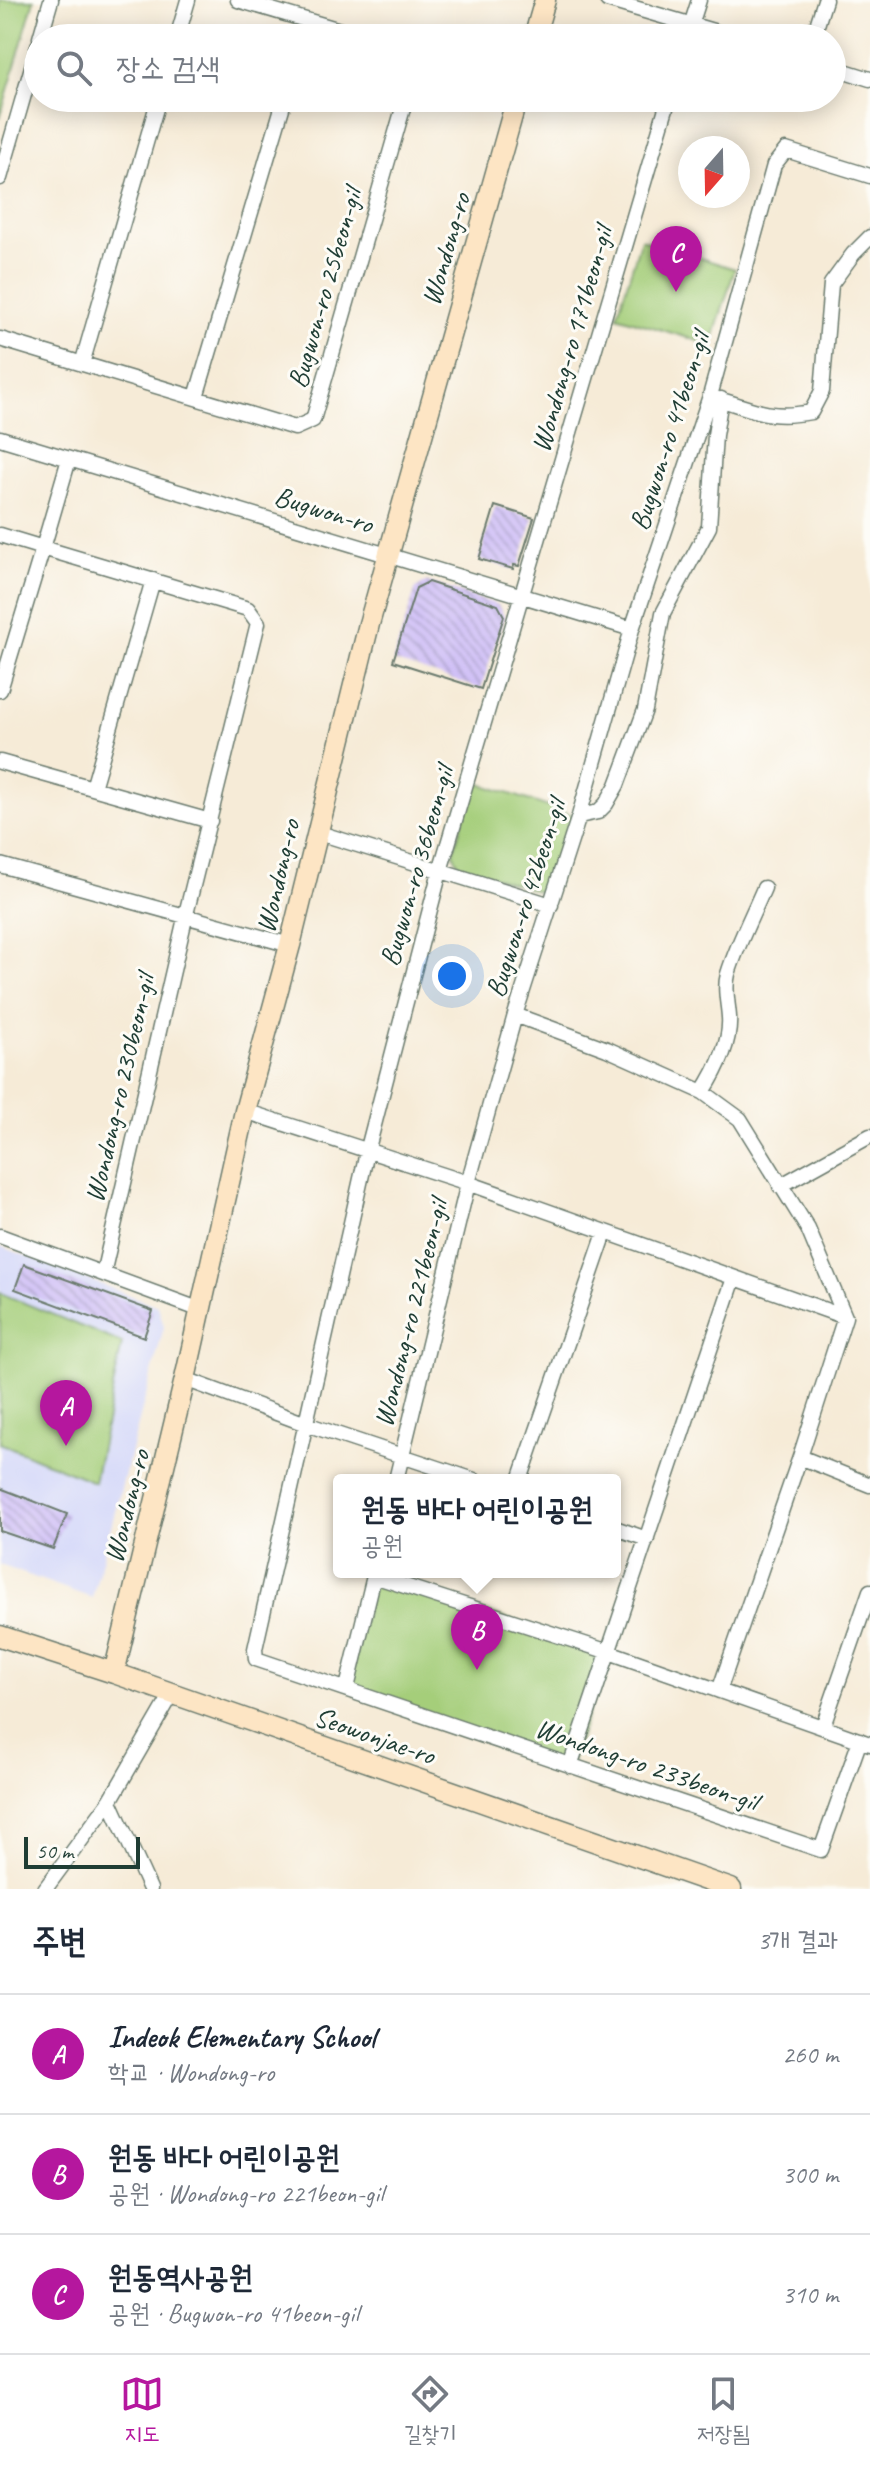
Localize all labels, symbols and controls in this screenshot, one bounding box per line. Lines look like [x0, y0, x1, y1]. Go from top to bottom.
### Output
search box [24, 24, 846, 112]
icon: search [52, 46, 96, 90]
text: 장소 검색 [116, 49, 220, 87]
north arrow [678, 136, 750, 208]
street label: Bugwon-ro 25beon-gil [279, 179, 371, 392]
street label: Wondong-ro [413, 187, 479, 309]
street label: Wondong-ro 171beon-gil [523, 217, 622, 456]
pin: C [650, 226, 702, 292]
street label: Bugwon-ro 41beon-gil [621, 323, 720, 535]
street label: Bugwon-ro [270, 478, 379, 542]
street label: Bugwon-ro 36beon-gil [371, 757, 463, 970]
street label: Bugwon-ro 42beon-gil [477, 790, 576, 1002]
street label: Wondong-ro [247, 814, 308, 936]
your location [432, 956, 472, 996]
street label: Wondong-ro 230beon-gil [76, 966, 164, 1205]
street label: Wondong-ro 221beon-gil [365, 1191, 457, 1430]
pin: A [40, 1380, 92, 1446]
street label: Wondong-ro [96, 1444, 158, 1566]
popup [333, 1474, 621, 1578]
text: 원동 바다 어린이공원 [361, 1490, 593, 1528]
text: 공원 [361, 1529, 403, 1562]
pin: B [451, 1604, 503, 1670]
street label: Seowonjae-ro [310, 1699, 442, 1773]
street label: Wondong-ro 233beon-gil [531, 1710, 768, 1821]
scale bar [24, 1833, 140, 1869]
text: 50 m [36, 1837, 73, 1865]
text: 주변 [32, 1919, 87, 1962]
text: 3개 결과 [757, 1924, 838, 1957]
text: Indeok Elementary School [108, 2018, 375, 2056]
text: A [51, 2038, 65, 2071]
text: 260 m [782, 2038, 838, 2071]
text: 학교 · Wondong-ro [108, 2056, 274, 2089]
text: 원동 바다 어린이공원 [108, 2138, 340, 2176]
text: B [51, 2158, 65, 2191]
text: 300 m [782, 2158, 838, 2191]
text: 공원 · Wondong-ro 221beon-gil [108, 2177, 383, 2210]
text: 원동역사공원 [108, 2258, 253, 2296]
text: C [52, 2278, 64, 2311]
text: 310 m [782, 2278, 838, 2311]
text: 공원 · Bugwon-ro 41beon-gil [108, 2297, 359, 2330]
tab: 지도 [120, 2372, 164, 2448]
tab: 길찾기 [404, 2372, 457, 2448]
tab: 저장됨 [697, 2372, 750, 2448]

